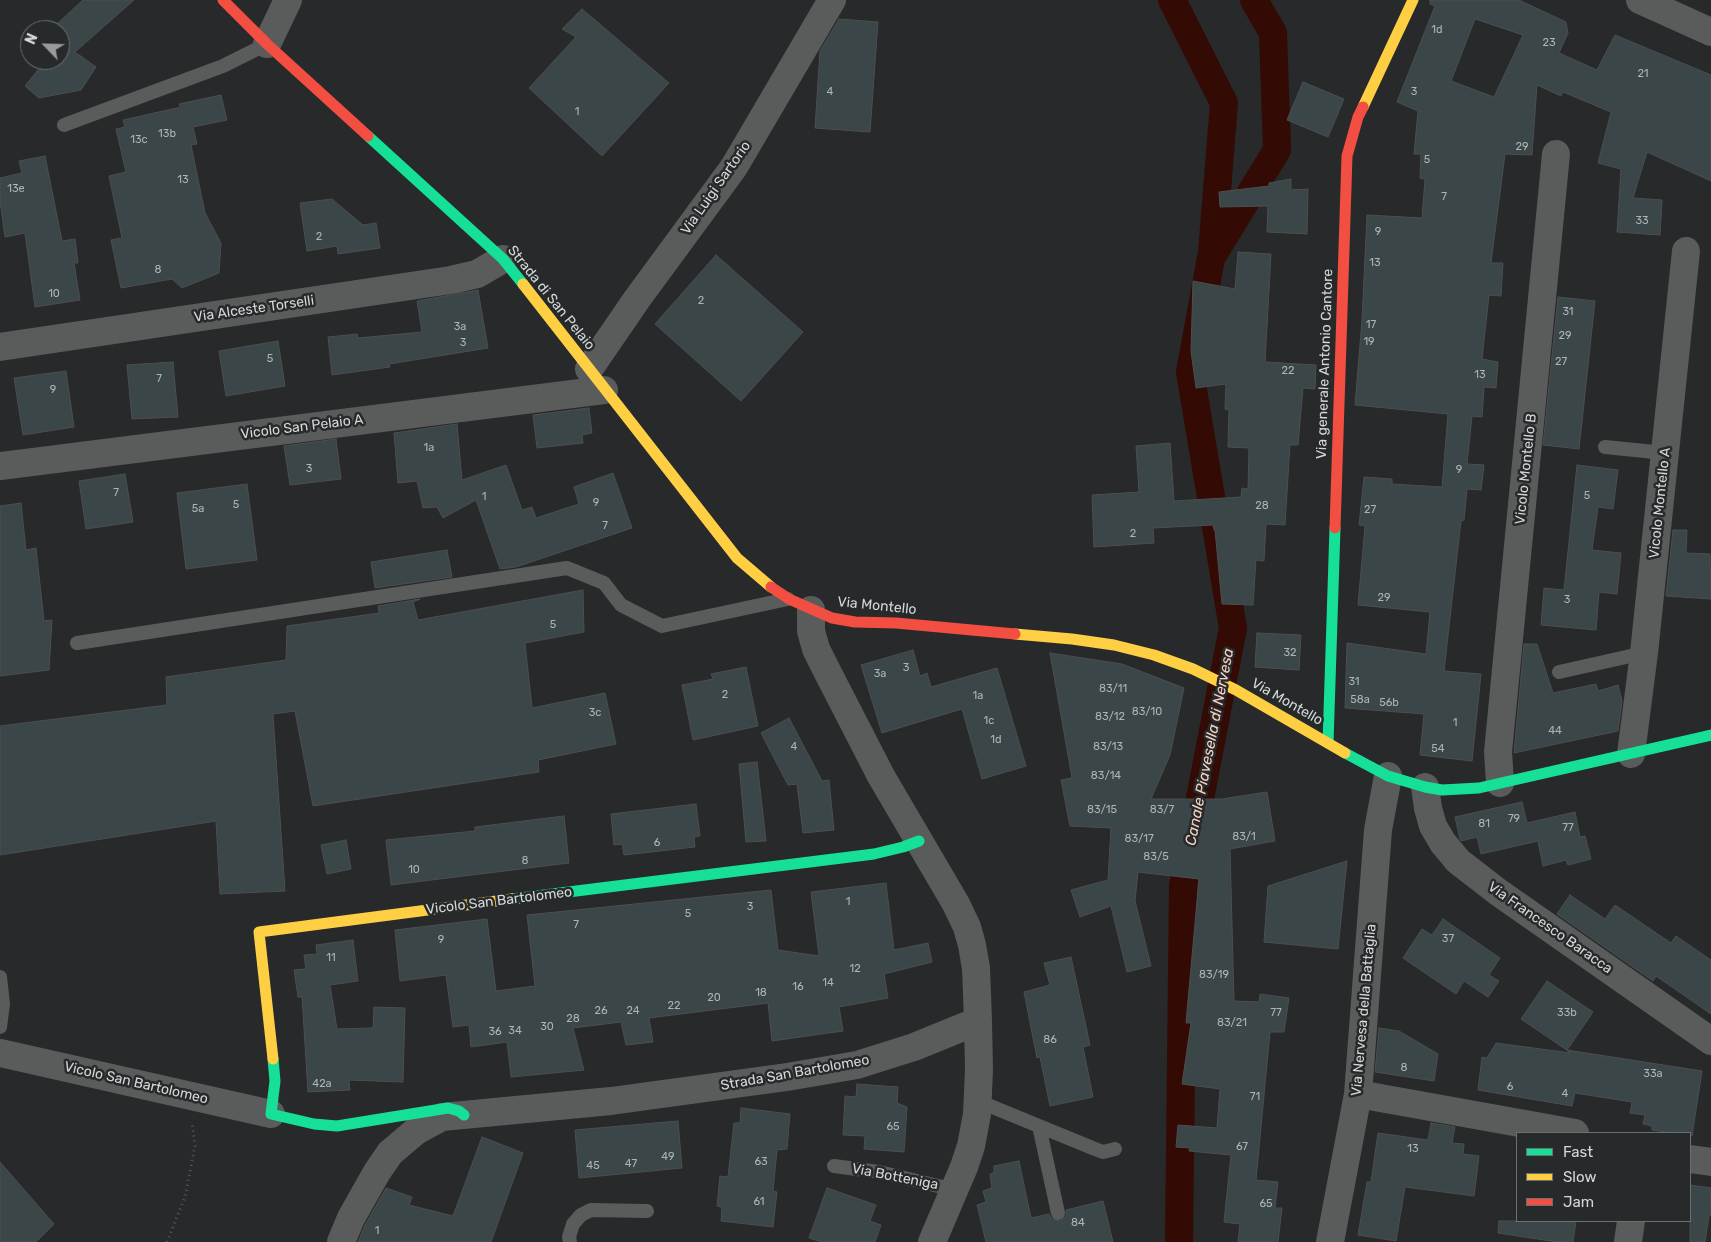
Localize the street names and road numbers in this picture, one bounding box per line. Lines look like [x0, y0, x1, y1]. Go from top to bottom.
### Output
street label: Via Luigi Sartorio [677, 138, 755, 238]
street label: Strada di San Pelaio [504, 242, 598, 354]
street label: Via generale Antonio Cantore [1313, 269, 1337, 459]
street label: Via Alceste Torselli [193, 292, 315, 326]
street label: Vicolo San Pelaio A [240, 411, 364, 443]
street label: Vicolo Montello B [1512, 413, 1540, 525]
street label: Vicolo Montello A [1646, 447, 1674, 559]
street label: Via Montello [837, 593, 917, 619]
street label: Via Montello [1248, 675, 1326, 729]
street label: Via Francesco Baracca [1484, 879, 1616, 977]
street label: Vicolo San Bartolomeo [425, 884, 573, 918]
street label: Via Nervesa della Battaglia [1348, 923, 1380, 1097]
street label: Strada San Bartolomeo [719, 1052, 871, 1094]
street label: Vicolo San Bartolomeo [62, 1058, 210, 1108]
street label: Via Botteniga [850, 1160, 940, 1194]

